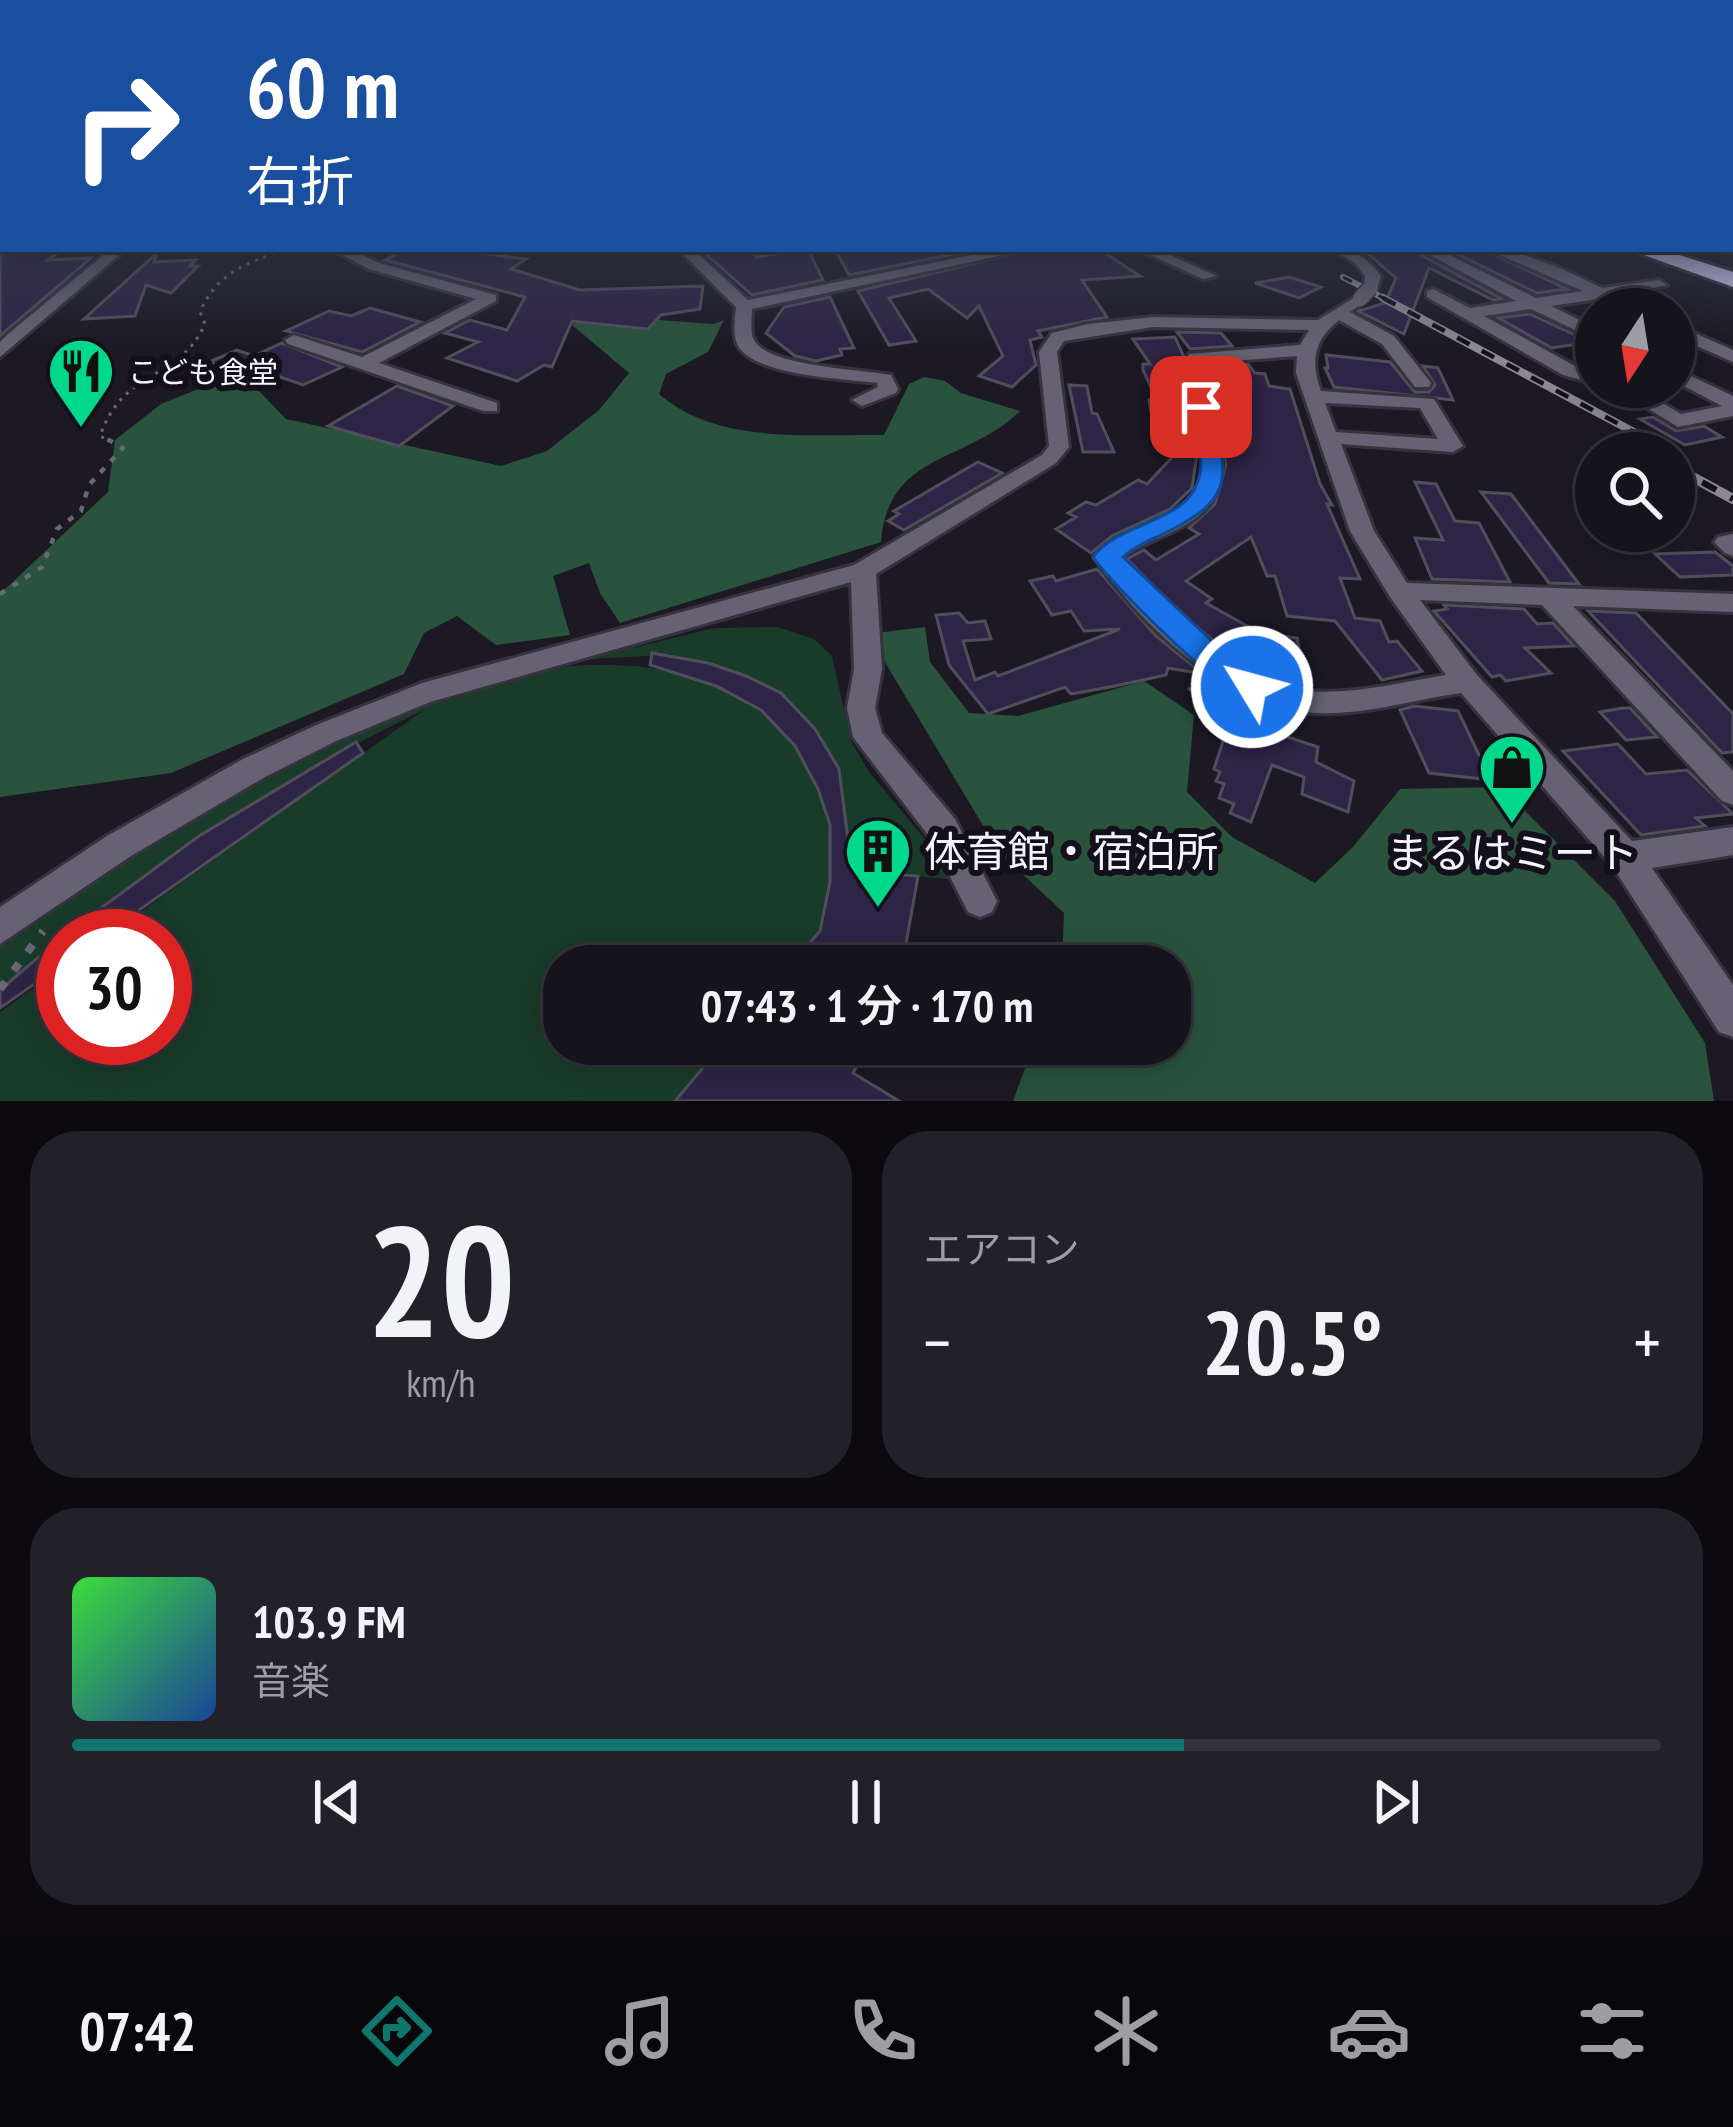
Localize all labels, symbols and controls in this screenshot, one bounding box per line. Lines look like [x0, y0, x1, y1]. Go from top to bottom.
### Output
text: 60 m [246, 32, 399, 141]
icon: right [48, 48, 204, 204]
text: 右折 [246, 146, 354, 216]
north arrow [1575, 288, 1695, 408]
map controls [1575, 288, 1695, 552]
restaurant icon: こども食堂 [46, 336, 116, 430]
place label: こども食堂 [128, 352, 278, 391]
pin [1150, 356, 1252, 458]
icon: arrive [1168, 374, 1234, 440]
button: search [1575, 432, 1695, 552]
position arrow [1189, 624, 1315, 750]
shop icon: まるはミート [1477, 732, 1547, 826]
building icon: 体育館・宿泊所 [843, 816, 913, 910]
place label: 体育館・宿泊所 [924, 824, 1218, 879]
place label: まるはミート [1386, 825, 1638, 880]
speed limit sign: 30 [36, 909, 192, 1065]
text: 07:43 · 1 分 · 170 m [701, 976, 1033, 1034]
text: 20 [366, 1178, 515, 1380]
text: エアコン [924, 1223, 1080, 1274]
text: 20.5° [1202, 1283, 1383, 1400]
text: − [924, 1299, 951, 1384]
text: + [1634, 1299, 1661, 1384]
text: km/h [406, 1357, 475, 1408]
text: 103.9 FM [252, 1592, 406, 1650]
text: 音楽 [252, 1655, 330, 1706]
icon: previous [304, 1769, 370, 1835]
icon: pause [833, 1769, 899, 1835]
icon: next [1363, 1769, 1429, 1835]
icon: directions [355, 1989, 439, 2073]
icon: music [598, 1989, 682, 2073]
icon: phone [841, 1989, 925, 2073]
icon: climate [1084, 1989, 1168, 2073]
icon: car [1327, 1989, 1411, 2073]
icon: filters [1570, 1989, 1654, 2073]
text: 07:42 [79, 1996, 196, 2066]

